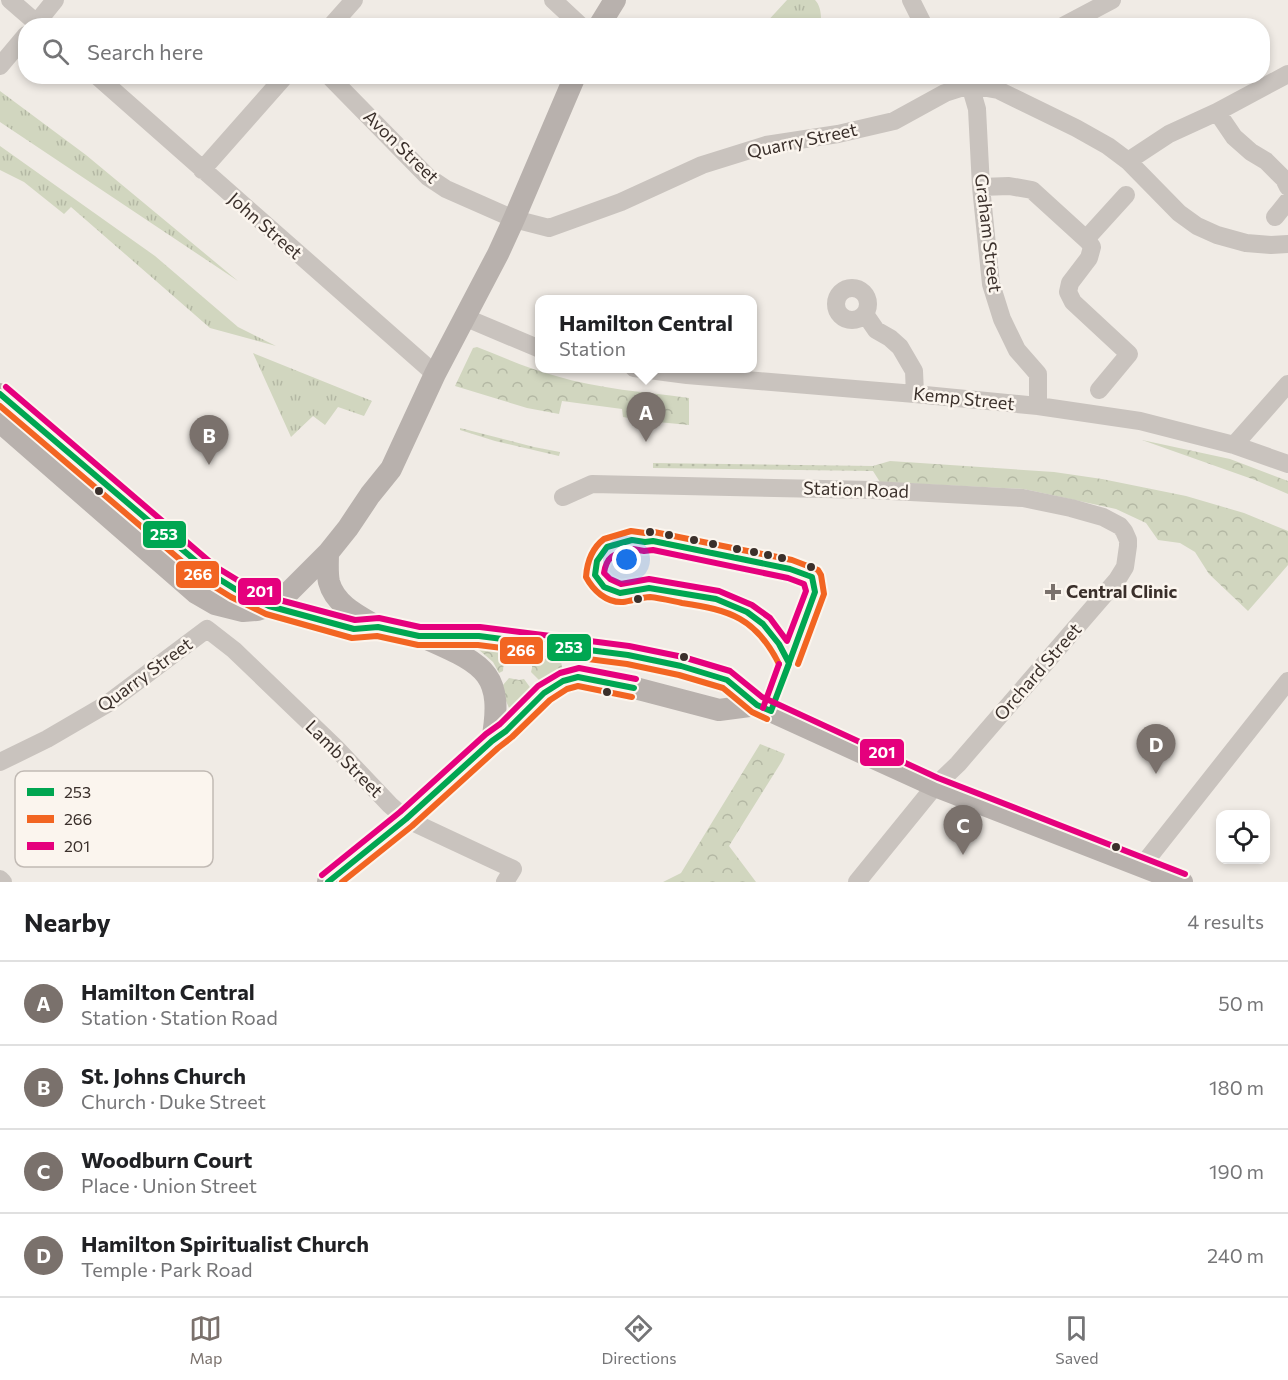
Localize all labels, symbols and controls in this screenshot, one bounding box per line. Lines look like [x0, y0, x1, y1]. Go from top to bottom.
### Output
search box [18, 18, 1270, 84]
icon: search [39, 35, 72, 68]
text: Search here [87, 38, 203, 65]
street label: Avon Street [360, 105, 444, 188]
street label: Quarry Street [745, 118, 859, 162]
street label: Graham Street [971, 172, 1007, 293]
street label: John Street [224, 187, 307, 263]
popup [535, 295, 757, 373]
text: Hamilton Central [559, 309, 733, 336]
text: Station [559, 336, 626, 360]
street label: Kemp Street [912, 382, 1016, 414]
pin: A [626, 392, 666, 442]
pin: B [190, 416, 228, 465]
street label: Station Road [803, 476, 909, 502]
unlabelled marker [93, 485, 105, 497]
line badge: 253 [142, 520, 187, 549]
text: 253 [150, 524, 178, 543]
unlabelled marker [644, 526, 656, 538]
unlabelled marker [663, 529, 675, 541]
unlabelled marker [688, 534, 700, 546]
unlabelled marker [707, 538, 719, 550]
unlabelled marker [731, 543, 743, 555]
your location [612, 545, 641, 574]
unlabelled marker [748, 546, 760, 558]
unlabelled marker [762, 549, 774, 561]
unlabelled marker [776, 552, 788, 564]
line badge: 266 [175, 560, 220, 589]
unlabelled marker [805, 561, 817, 573]
text: 266 [184, 564, 213, 583]
line badge: 201 [237, 577, 282, 606]
place label: Central Clinic [1066, 580, 1178, 602]
text: 201 [247, 581, 273, 600]
marker: Central Clinic [1044, 583, 1062, 601]
unlabelled marker [632, 593, 644, 605]
street label: Orchard Street [989, 618, 1086, 725]
street label: Quarry Street [93, 632, 196, 716]
line badge: 253 [546, 633, 592, 662]
line badge: 266 [499, 636, 544, 665]
text: 253 [555, 637, 583, 656]
text: 266 [507, 640, 536, 659]
unlabelled marker [678, 651, 690, 663]
unlabelled marker [601, 686, 613, 698]
street label: Lamb Street [301, 715, 388, 802]
pin: D [1136, 724, 1176, 774]
line badge: 201 [859, 738, 905, 767]
text: 201 [869, 742, 895, 761]
legend [15, 771, 213, 867]
text: 253 [64, 782, 91, 801]
pin: C [944, 806, 982, 855]
text: 266 [64, 809, 92, 828]
map controls [1216, 810, 1270, 864]
button: locate [1216, 810, 1270, 864]
text: 201 [64, 836, 90, 855]
unlabelled marker [1110, 841, 1122, 853]
text: Nearby [24, 906, 111, 937]
text: 4 results [1187, 909, 1264, 933]
text: Hamilton Central [81, 978, 255, 1005]
text: A [36, 991, 51, 1015]
text: 50 m [1218, 991, 1264, 1015]
text: Station · Station Road [81, 1005, 278, 1029]
text: St. Johns Church [81, 1062, 246, 1089]
text: B [37, 1075, 50, 1099]
text: 180 m [1209, 1075, 1264, 1099]
text: Church · Duke Street [81, 1089, 266, 1113]
text: Woodburn Court [81, 1146, 252, 1173]
text: C [37, 1159, 50, 1183]
text: 190 m [1209, 1159, 1264, 1183]
text: Place · Union Street [81, 1173, 257, 1197]
text: Hamilton Spiritualist Church [81, 1230, 369, 1257]
text: D [36, 1243, 51, 1267]
text: 240 m [1207, 1243, 1264, 1267]
text: Temple · Park Road [81, 1257, 253, 1281]
tab: Map [189, 1312, 222, 1367]
tab: Directions [601, 1312, 676, 1367]
tab: Saved [1055, 1312, 1099, 1367]

